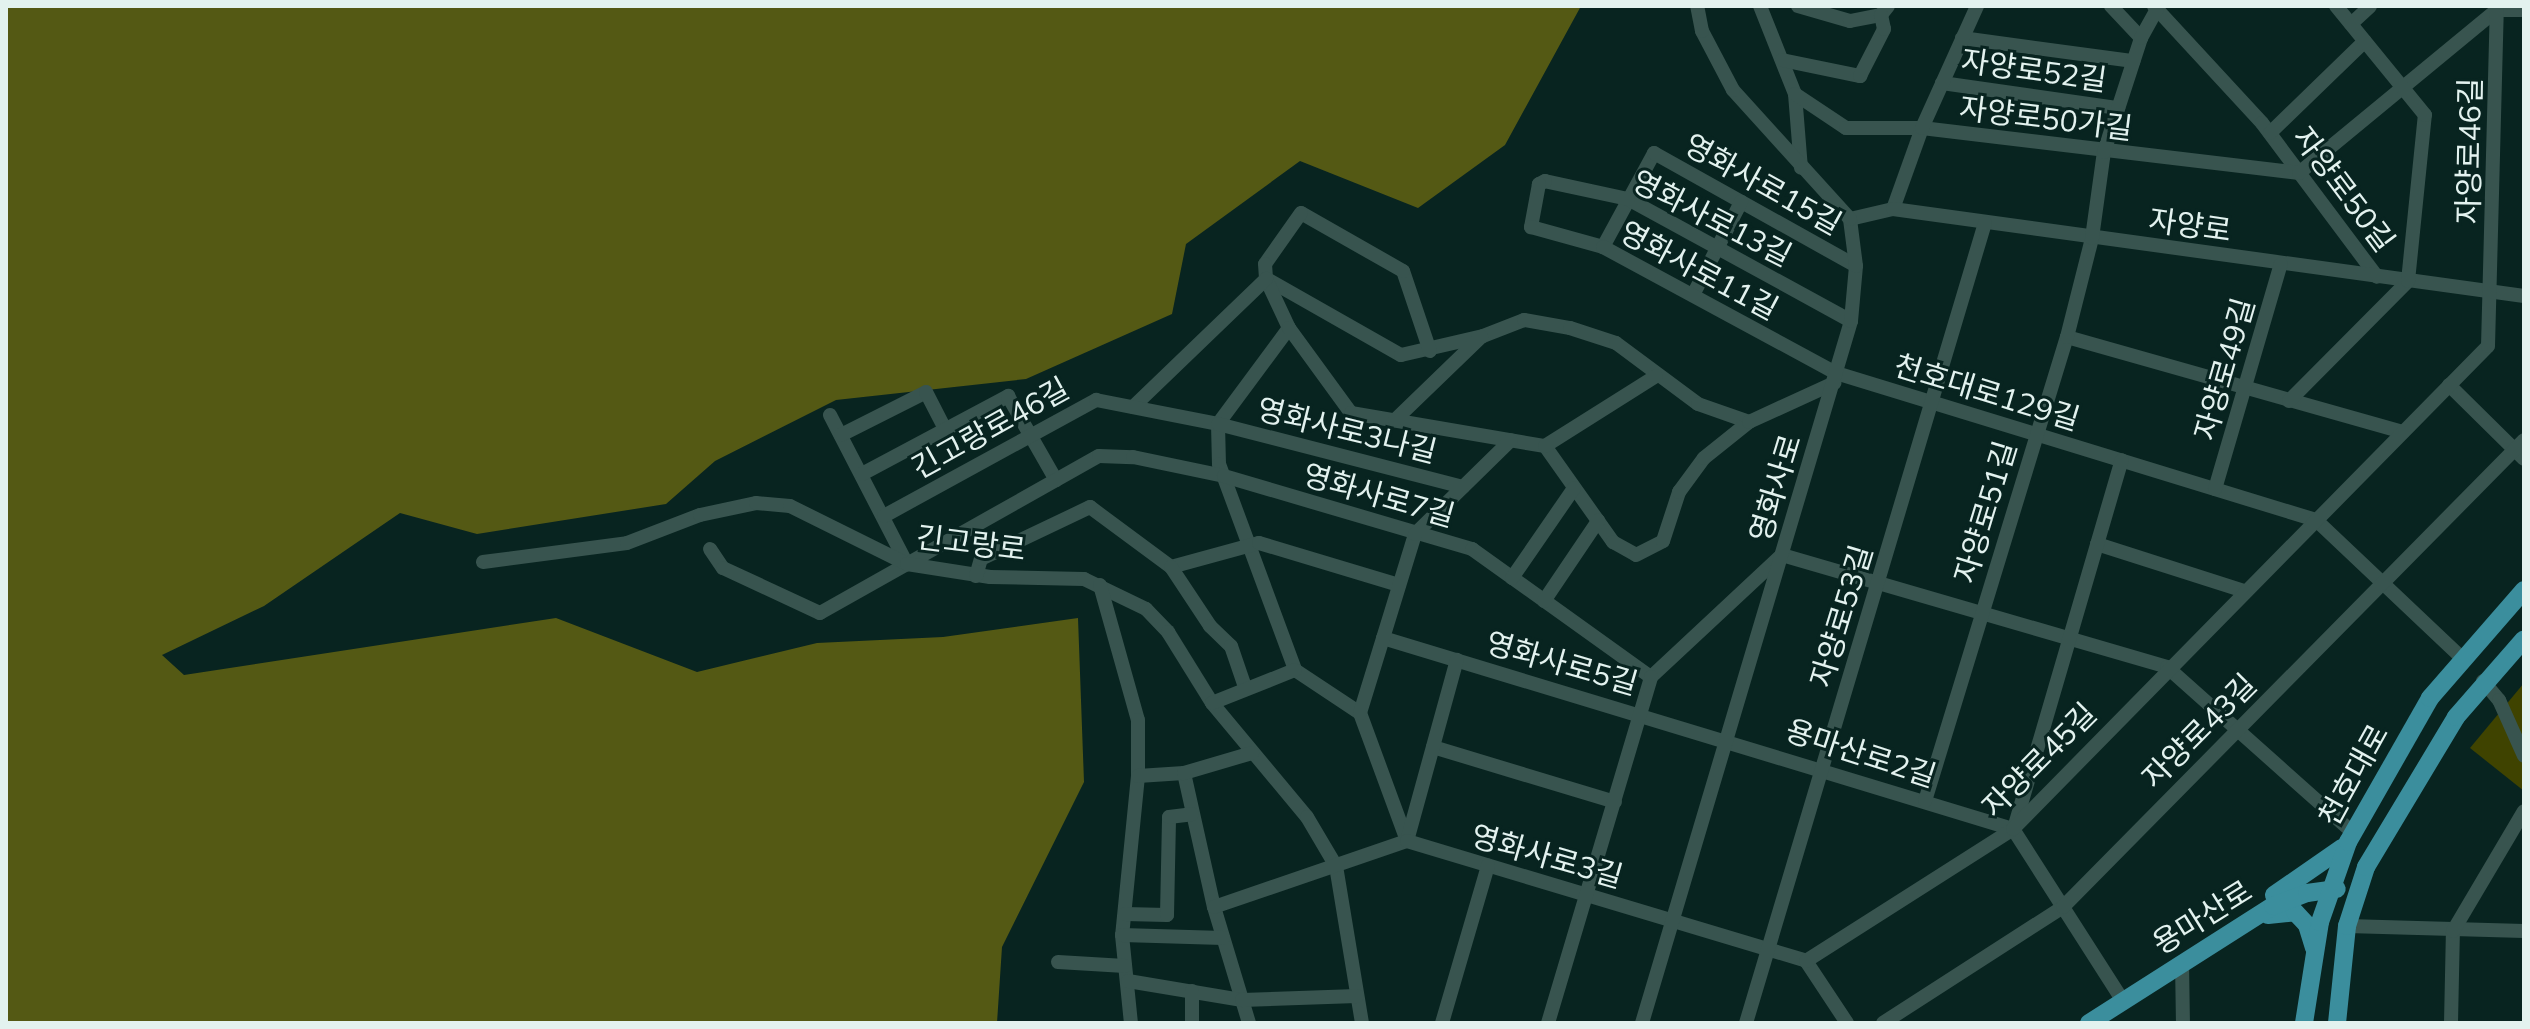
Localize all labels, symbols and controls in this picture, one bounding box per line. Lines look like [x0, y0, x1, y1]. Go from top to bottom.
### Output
street label: 자양로52길 [1959, 42, 2109, 98]
street label: 자양로46길 [2450, 77, 2488, 225]
street label: 자양로50가길 [1957, 90, 2135, 146]
street label: 자양로50길 [2286, 120, 2402, 258]
street label: 영화사로15길 [1678, 126, 1848, 242]
street label: 영화사로13길 [1626, 162, 1798, 274]
street label: 자양로 [2146, 201, 2234, 249]
street label: 영화사로11길 [1614, 213, 1784, 327]
street label: 자양로49길 [2187, 294, 2261, 444]
street label: 천호대로129길 [1890, 347, 2084, 437]
street label: 긴고랑로46길 [905, 370, 1075, 486]
street label: 영화사로3나길 [1254, 390, 1440, 470]
street label: 영화사로 [1742, 430, 1808, 546]
street label: 자양로51길 [1946, 437, 2024, 587]
street label: 영화사로7길 [1299, 456, 1459, 534]
street label: 긴고랑로 [914, 518, 1028, 568]
street label: 자양로53길 [1802, 541, 1880, 691]
street label: 영화사로5길 [1482, 624, 1642, 702]
street label: 자양로43길 [2135, 667, 2263, 795]
street label: 자양로45길 [1975, 696, 2103, 824]
street label: 용마산로2길 [1781, 712, 1941, 794]
street label: 천호대로 [2310, 718, 2396, 832]
street label: 영화사로3길 [1467, 817, 1627, 895]
street label: 용마산로 [2146, 872, 2258, 962]

